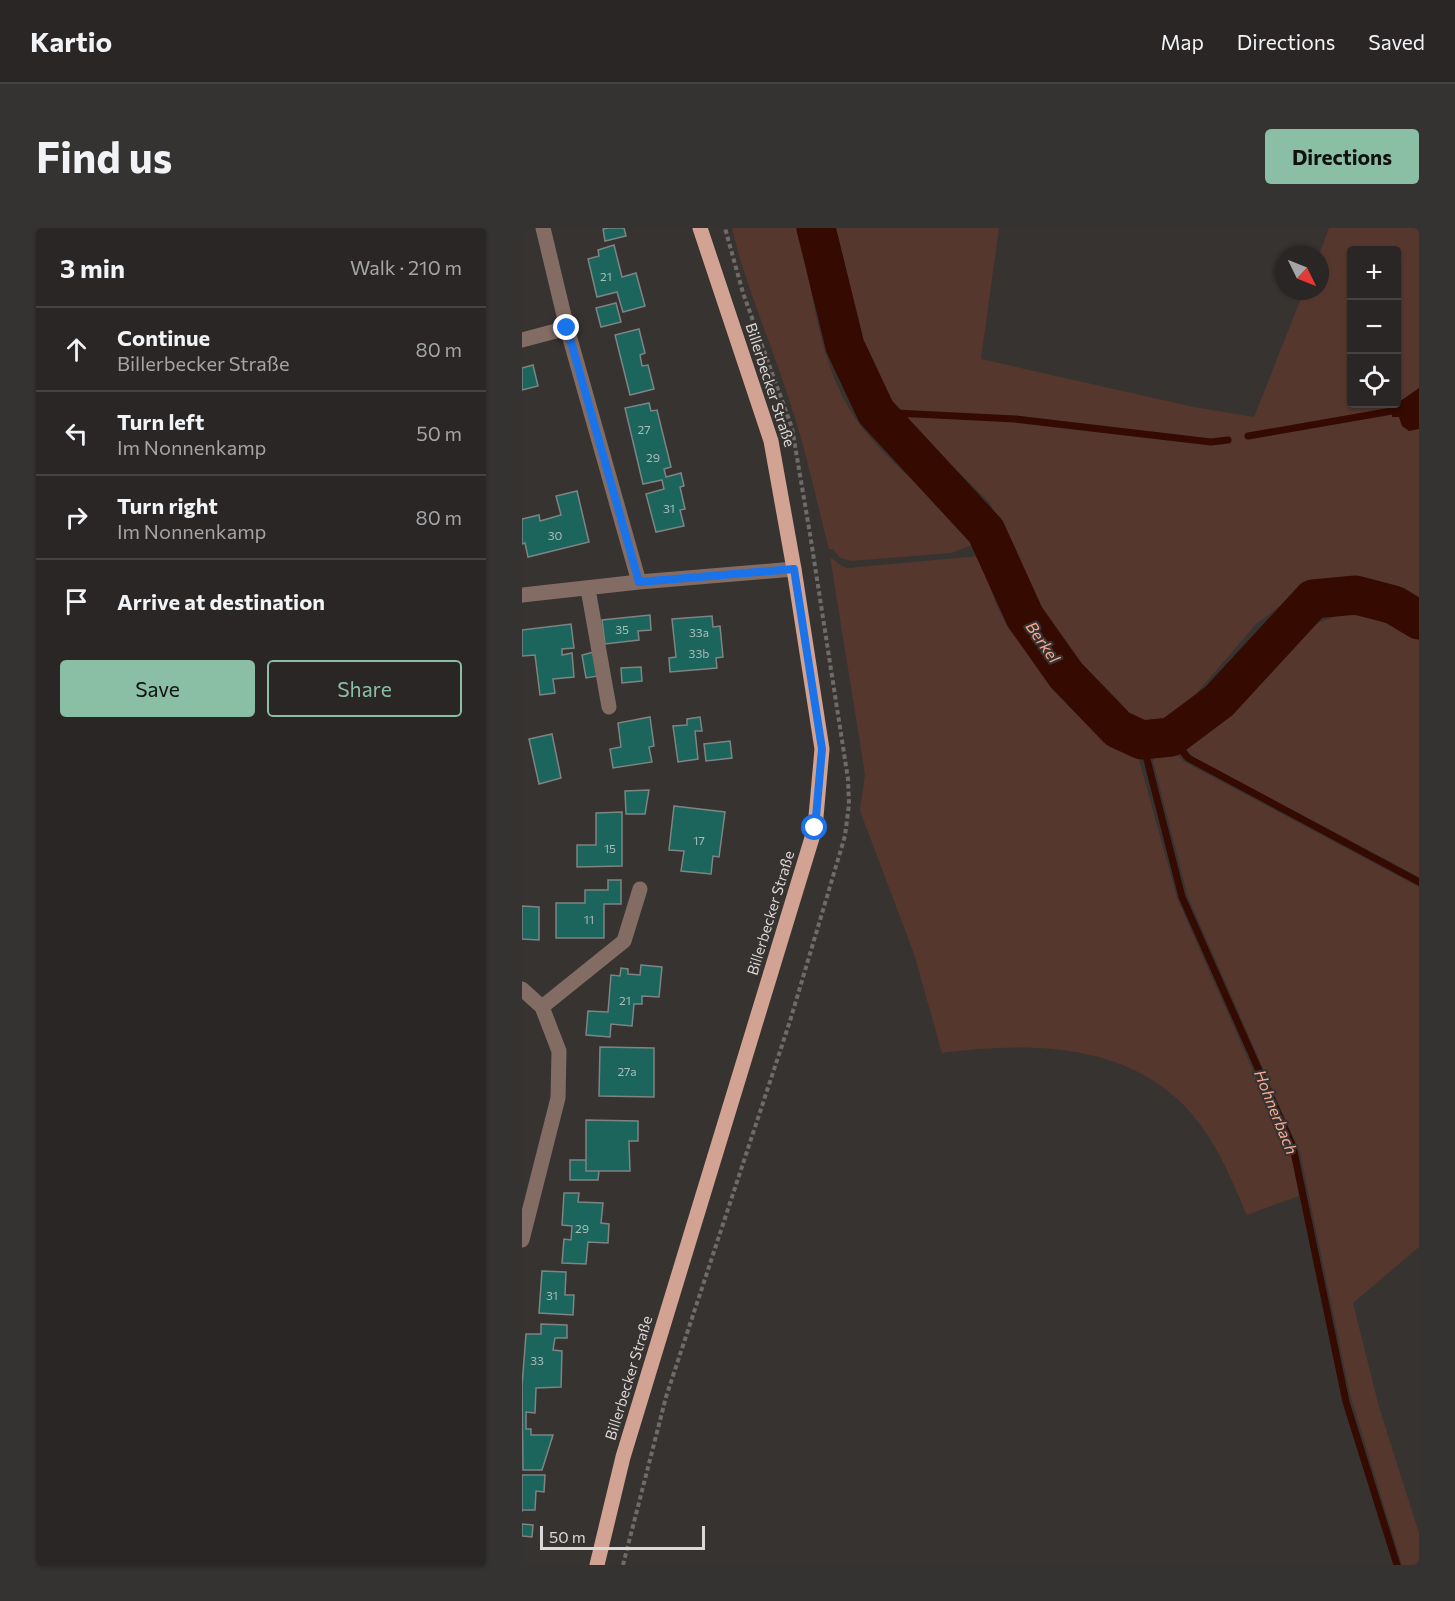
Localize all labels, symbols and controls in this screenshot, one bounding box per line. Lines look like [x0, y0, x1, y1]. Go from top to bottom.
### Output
text: Kartio [30, 24, 112, 58]
text: Map [1161, 29, 1204, 54]
text: Directions [1237, 29, 1335, 54]
text: Saved [1368, 29, 1425, 54]
button: Directions [1265, 129, 1419, 184]
text: Find us [36, 130, 172, 182]
north arrow [1275, 246, 1329, 300]
map controls [1347, 246, 1401, 408]
button: + [1347, 246, 1401, 300]
text: 3 min [60, 252, 125, 283]
text: Walk · 210 m [350, 255, 462, 279]
house number: 21 [600, 269, 612, 283]
button: − [1347, 300, 1401, 354]
route end [553, 314, 579, 340]
street label: Billerbecker Straße [742, 320, 800, 449]
text: Continue [117, 324, 210, 351]
icon: ahead [60, 333, 93, 366]
text: 80 m [416, 337, 462, 361]
text: Billerbecker Straße [117, 351, 289, 375]
button: locate [1347, 354, 1401, 408]
text: Turn left [117, 408, 204, 435]
icon: left [60, 417, 93, 450]
text: 50 m [416, 421, 462, 445]
house number: 27 [638, 422, 650, 436]
text: Im Nonnenkamp [117, 435, 266, 459]
house number: 29 [646, 450, 660, 464]
text: Turn right [117, 492, 218, 519]
icon: right [60, 501, 93, 534]
house number: 31 [663, 501, 675, 515]
text: 80 m [416, 505, 462, 529]
text: Im Nonnenkamp [117, 519, 266, 543]
house number: 30 [548, 528, 563, 542]
icon: arrive [60, 585, 93, 618]
text: Arrive at destination [117, 588, 325, 615]
water label: Berkel [1022, 617, 1065, 667]
house number: 35 [615, 622, 629, 636]
house number: 33a [689, 625, 709, 639]
house number: 33b [689, 646, 709, 660]
button: Save [60, 660, 255, 717]
button: Share [267, 660, 462, 717]
route start [801, 814, 827, 840]
house number: 17 [693, 833, 705, 847]
house number: 15 [604, 841, 616, 855]
street label: Billerbecker Straße [743, 848, 798, 977]
house number: 11 [584, 912, 594, 926]
house number: 21 [619, 993, 631, 1007]
house number: 27a [617, 1064, 637, 1078]
water label: Hohnerbach [1251, 1067, 1302, 1157]
house number: 29 [575, 1221, 589, 1235]
house number: 31 [546, 1288, 558, 1302]
street label: Billerbecker Straße [601, 1313, 656, 1442]
house number: 33 [530, 1353, 544, 1367]
scale bar [540, 1523, 705, 1550]
text: 50 m [549, 1527, 586, 1546]

